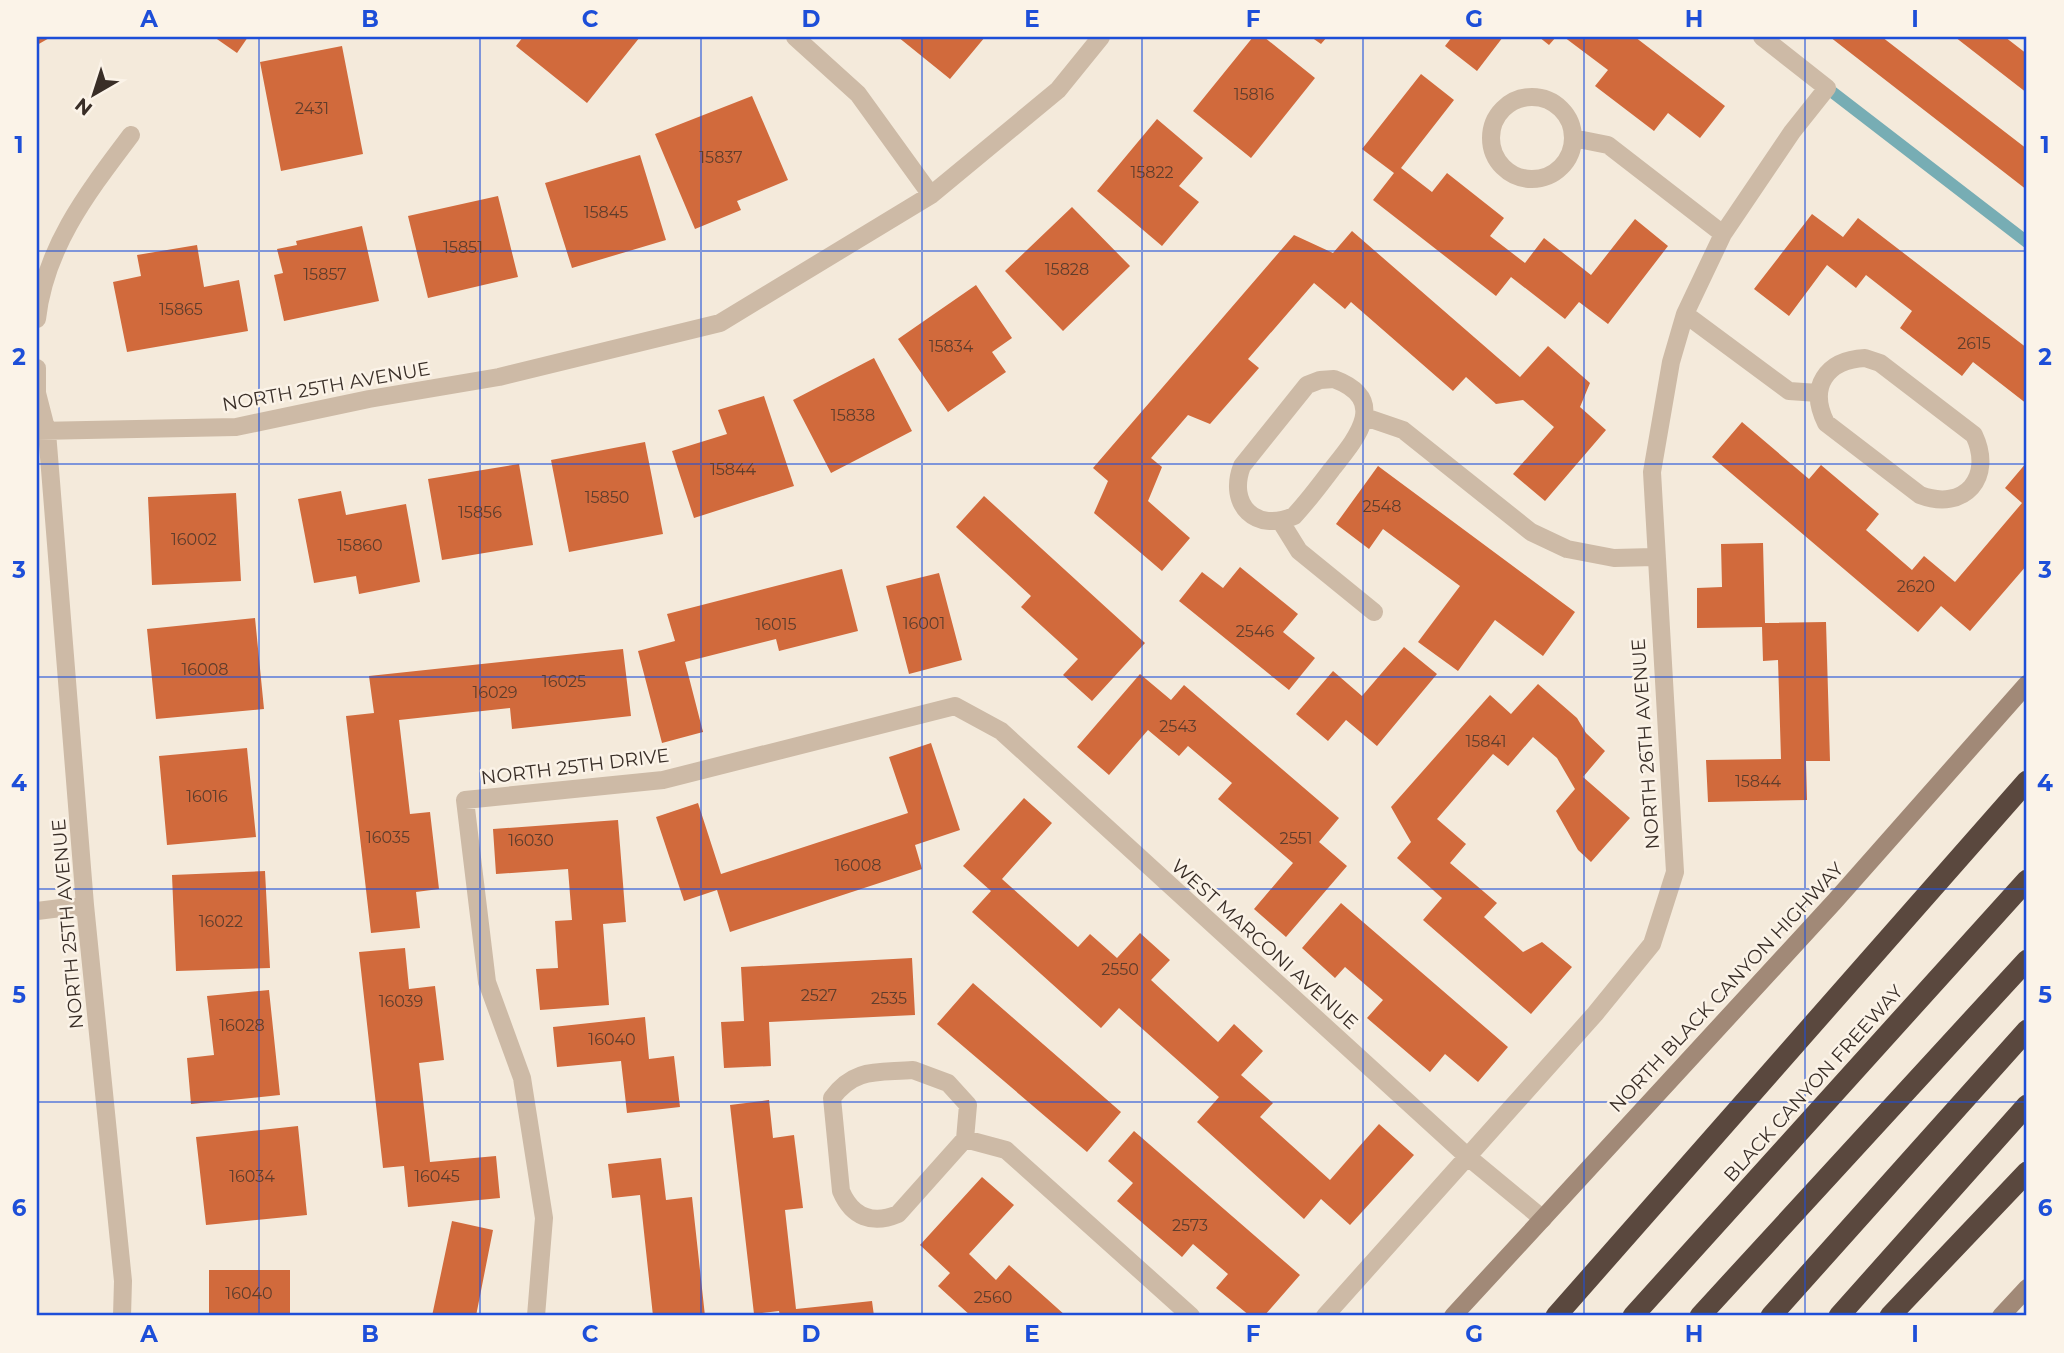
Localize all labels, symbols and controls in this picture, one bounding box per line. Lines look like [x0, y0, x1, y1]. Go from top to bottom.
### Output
text: A [139, 5, 158, 33]
text: B [361, 5, 379, 33]
text: C [582, 5, 599, 33]
text: D [802, 5, 821, 33]
text: E [1024, 5, 1040, 33]
text: F [1246, 5, 1261, 33]
text: G [1465, 5, 1483, 33]
text: H [1685, 5, 1703, 33]
text: I [1911, 5, 1919, 33]
north arrow [60, 60, 130, 130]
house number: 15816 [1234, 85, 1275, 104]
text: N [70, 93, 97, 121]
house number: 2431 [295, 99, 329, 118]
text: 1 [14, 131, 24, 159]
text: 1 [2040, 131, 2050, 159]
house number: 15837 [699, 148, 743, 167]
house number: 15822 [1130, 163, 1174, 182]
house number: 15845 [584, 203, 628, 222]
house number: 15851 [443, 238, 483, 257]
house number: 15828 [1045, 260, 1089, 279]
house number: 15857 [303, 265, 347, 284]
house number: 15865 [159, 300, 203, 319]
house number: 2615 [1957, 334, 1991, 353]
house number: 15834 [929, 337, 974, 356]
text: 2 [12, 343, 26, 371]
text: 2 [2038, 343, 2052, 371]
street label: NORTH 25TH AVENUE [220, 357, 432, 416]
house number: 15838 [831, 406, 875, 425]
house number: 15844 [710, 460, 757, 479]
house number: 15850 [585, 488, 629, 507]
house number: 2548 [1362, 497, 1402, 516]
house number: 15856 [458, 503, 502, 522]
house number: 16002 [171, 530, 217, 549]
house number: 15860 [337, 536, 383, 555]
text: 3 [11, 556, 26, 584]
text: 3 [2037, 556, 2052, 584]
house number: 2620 [1897, 577, 1935, 596]
house number: 16001 [903, 614, 945, 633]
house number: 16015 [756, 615, 796, 634]
house number: 2546 [1236, 622, 1274, 641]
street label: NORTH 26TH AVENUE [1627, 638, 1664, 850]
house number: 16008 [182, 660, 228, 679]
house number: 16025 [542, 672, 586, 691]
house number: 16029 [473, 683, 517, 702]
house number: 2543 [1159, 717, 1197, 736]
house number: 15841 [1466, 732, 1507, 751]
street label: NORTH 25TH DRIVE [480, 744, 671, 789]
text: 4 [11, 769, 27, 797]
text: 4 [2037, 769, 2053, 797]
house number: 15844 [1735, 772, 1782, 791]
house number: 16016 [186, 787, 228, 806]
street label: NORTH 25TH AVENUE [47, 818, 88, 1030]
house number: 16035 [366, 828, 410, 847]
house number: 2551 [1280, 829, 1312, 848]
house number: 16030 [508, 831, 554, 850]
street label: WEST MARCONI AVENUE [1167, 854, 1363, 1034]
house number: 16008 [835, 856, 881, 875]
street label: NORTH BLACK CANYON HIGHWAY [1604, 857, 1849, 1117]
house number: 16022 [199, 912, 243, 931]
house number: 2550 [1101, 960, 1139, 979]
street label: BLACK CANYON FREEWAY [1719, 979, 1908, 1186]
text: 5 [12, 981, 26, 1009]
text: 5 [2038, 981, 2052, 1009]
house number: 2527 [801, 986, 837, 1005]
house number: 2535 [871, 989, 907, 1008]
house number: 16039 [379, 992, 423, 1011]
house number: 16028 [219, 1016, 265, 1035]
house number: 16040 [588, 1030, 636, 1049]
house number: 16034 [229, 1167, 275, 1186]
house number: 16045 [414, 1167, 460, 1186]
text: 6 [12, 1194, 27, 1222]
text: 6 [2038, 1194, 2053, 1222]
house number: 2573 [1172, 1216, 1208, 1235]
house number: 16040 [225, 1284, 273, 1303]
house number: 2560 [974, 1288, 1012, 1307]
text: A [139, 1320, 158, 1348]
text: B [361, 1320, 379, 1348]
text: C [582, 1320, 599, 1348]
text: D [802, 1320, 821, 1348]
text: E [1024, 1320, 1040, 1348]
text: F [1246, 1320, 1261, 1348]
text: G [1465, 1320, 1483, 1348]
text: H [1685, 1320, 1703, 1348]
text: I [1911, 1320, 1919, 1348]

